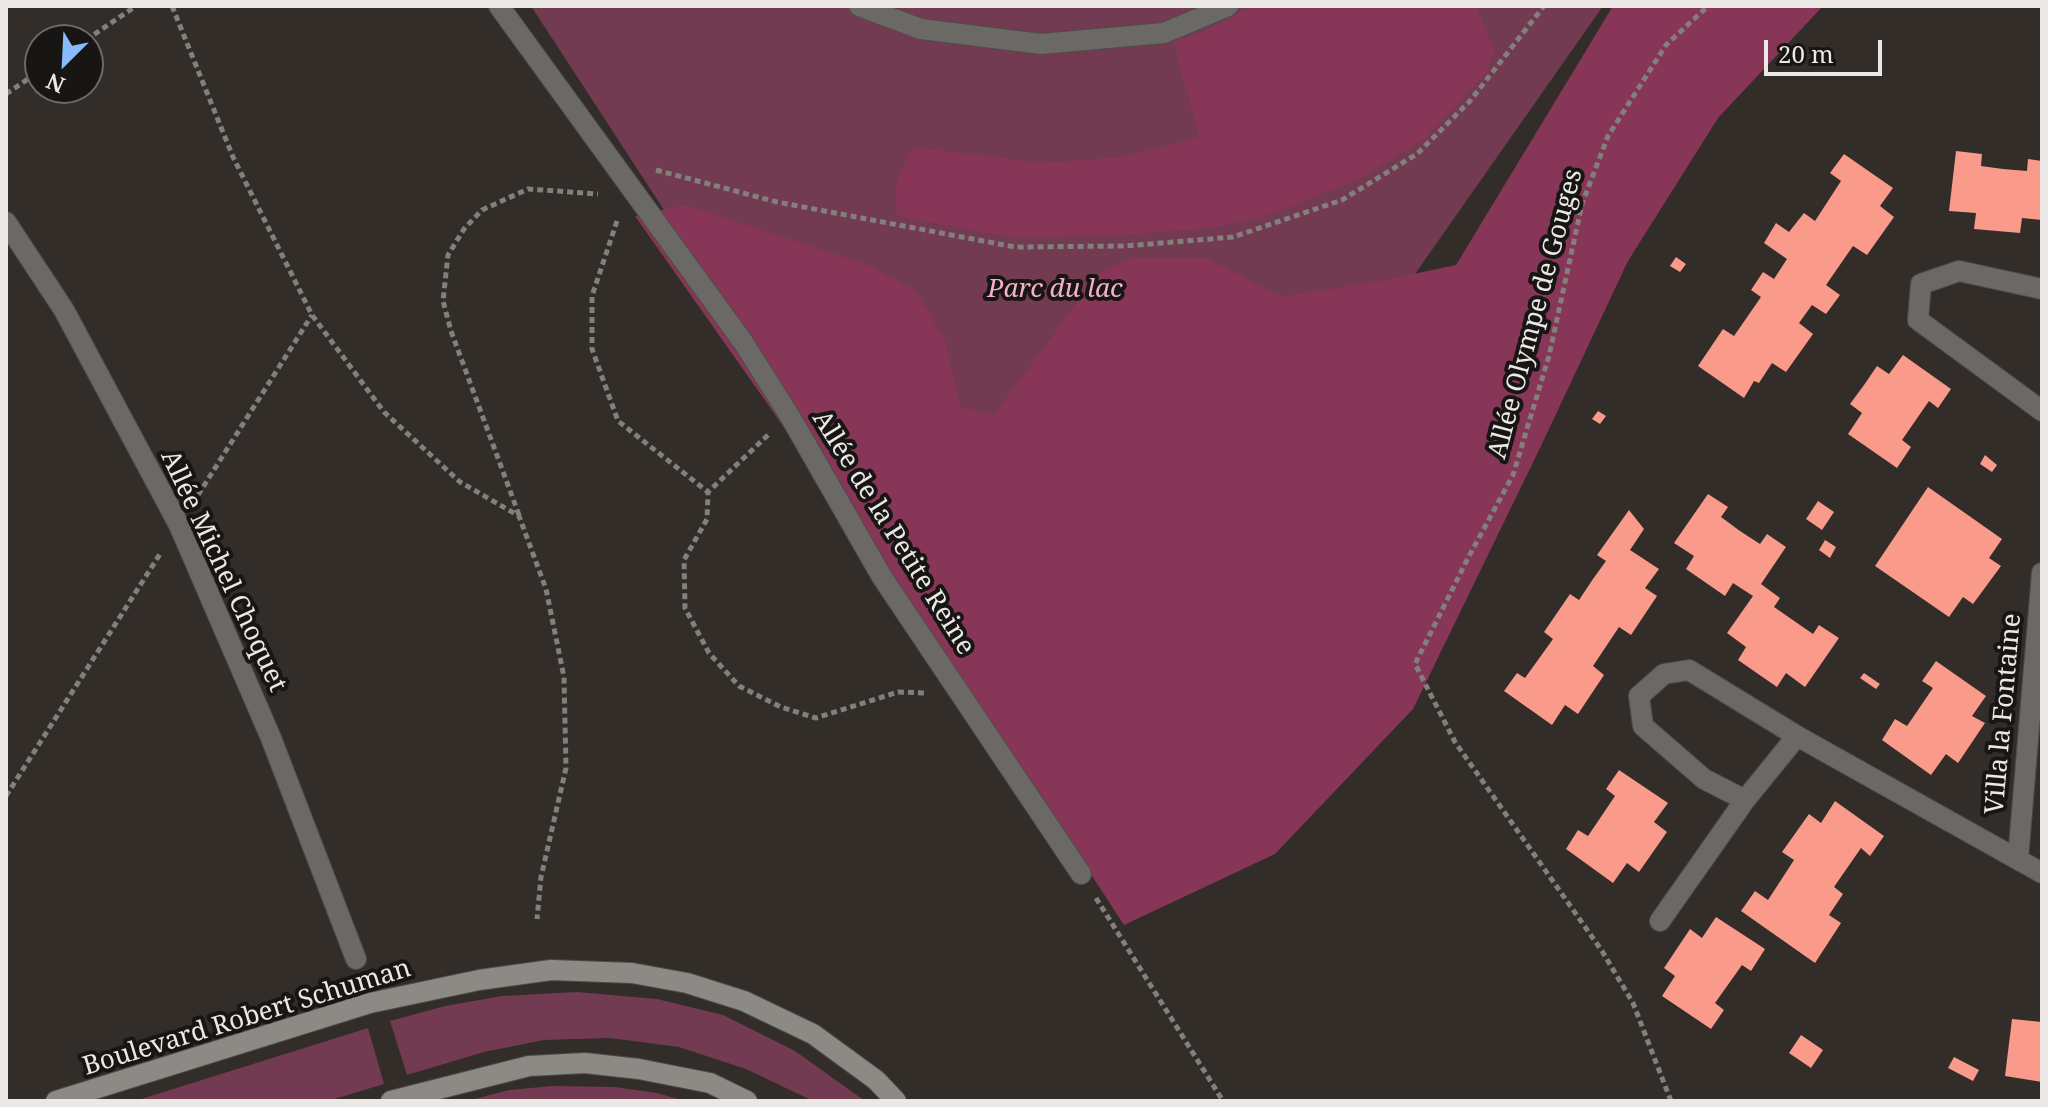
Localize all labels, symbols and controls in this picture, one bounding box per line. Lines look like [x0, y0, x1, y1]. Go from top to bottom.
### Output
north arrow [24, 24, 104, 104]
scale bar [1768, 24, 1886, 74]
text: 20 m [1778, 37, 1834, 70]
text: N [41, 67, 69, 101]
street label: Allée Olympe de Gouges [1482, 166, 1590, 462]
park label: Parc du lac [987, 274, 1123, 306]
street label: Allée de la Petite Reine [805, 405, 981, 661]
street label: Allée Michel Choquet [153, 445, 293, 697]
street label: Villa la Fontaine [1980, 612, 2028, 816]
street label: Boulevard Robert Schuman [79, 953, 415, 1083]

